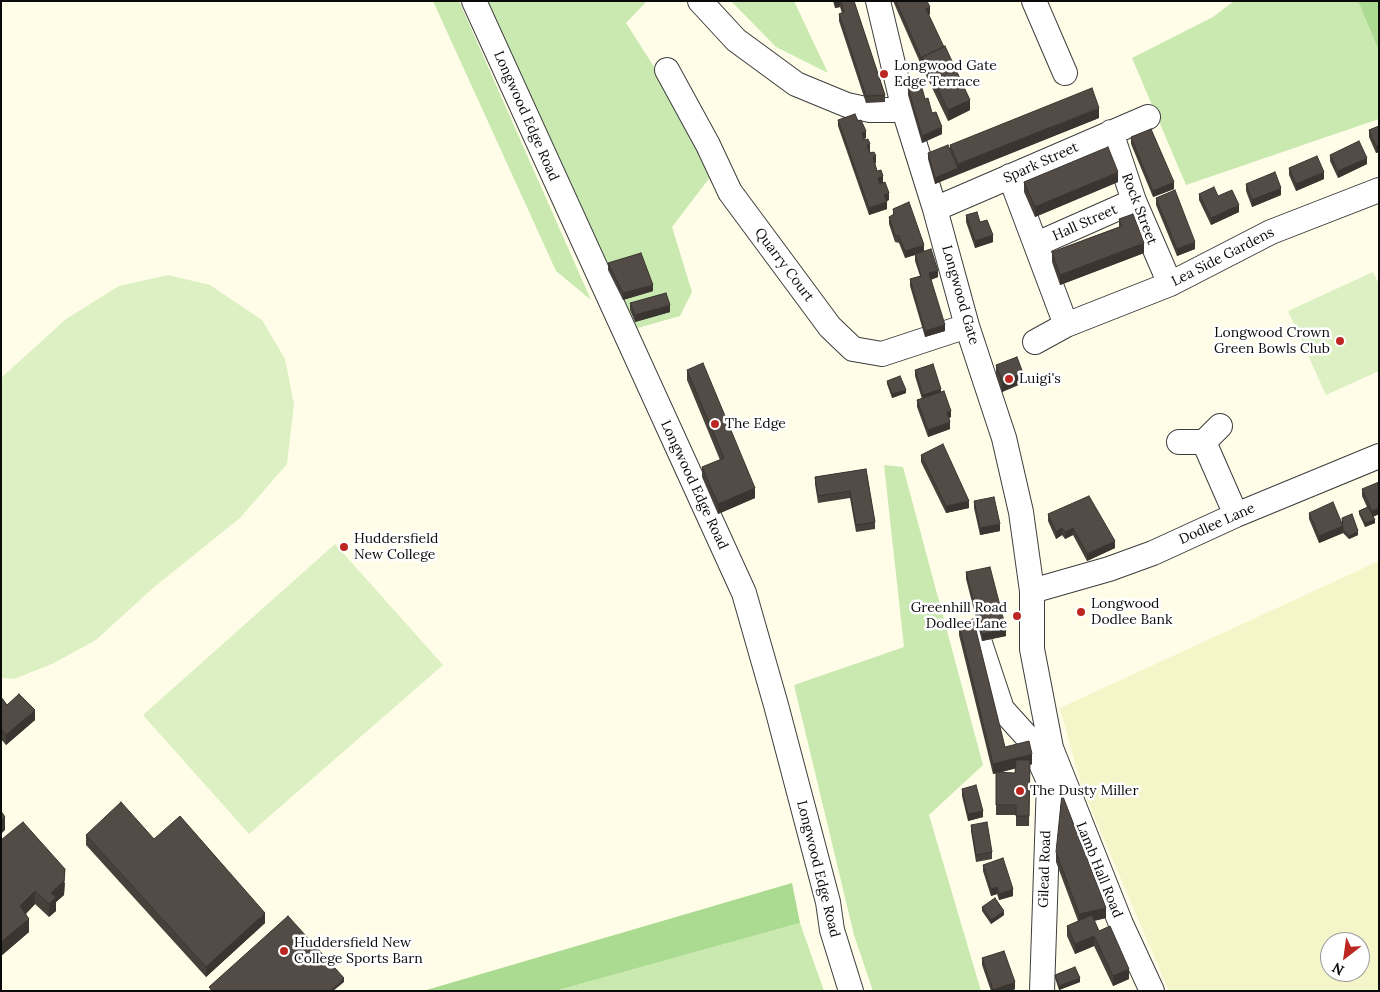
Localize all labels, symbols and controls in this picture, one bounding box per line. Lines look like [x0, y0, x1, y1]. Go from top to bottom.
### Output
street label: Longwood Edge Road [490, 48, 562, 184]
place label: Longwood Gate Edge Terrace [894, 58, 997, 90]
marker: Longwood Gate Edge Terrace [878, 68, 890, 80]
street label: Spark Street [1001, 139, 1081, 187]
street label: Rock Street [1118, 171, 1160, 247]
street label: Hall Street [1050, 201, 1120, 245]
street label: Lea Side Gardens [1169, 224, 1277, 290]
street label: Quarry Court [751, 225, 817, 305]
street label: Longwood Gate [938, 243, 982, 347]
place label: Longwood Crown Green Bowls Club [1214, 325, 1330, 358]
marker: Longwood Crown Green Bowls Club [1334, 335, 1346, 347]
place label: Luigi's [1019, 371, 1061, 387]
marker: Luigi's [1003, 373, 1015, 385]
place label: The Edge [725, 416, 786, 432]
street label: Longwood Edge Road [657, 418, 731, 552]
marker: The Edge [709, 418, 721, 430]
street label: Dodlee Lane [1176, 500, 1258, 548]
place label: Huddersfield New College [354, 531, 438, 564]
marker: Huddersfield New College [338, 541, 350, 553]
place label: Longwood Dodlee Bank [1091, 596, 1173, 628]
place label: Greenhill Road Dodlee Lane [911, 600, 1007, 632]
marker: Longwood Dodlee Bank [1075, 606, 1087, 618]
marker: Greenhill Road Dodlee Lane [1011, 610, 1023, 622]
place label: The Dusty Miller [1030, 783, 1138, 799]
marker: The Dusty Miller [1014, 785, 1026, 797]
street label: Longwood Edge Road [793, 799, 843, 939]
street label: Lamb Hall Road [1072, 820, 1126, 920]
street label: Gilead Road [1035, 830, 1055, 908]
north arrow [1320, 932, 1370, 982]
place label: Huddersfield New College Sports Barn [294, 935, 423, 968]
marker: Huddersfield New College Sports Barn [278, 945, 290, 957]
text: N [1329, 959, 1347, 980]

